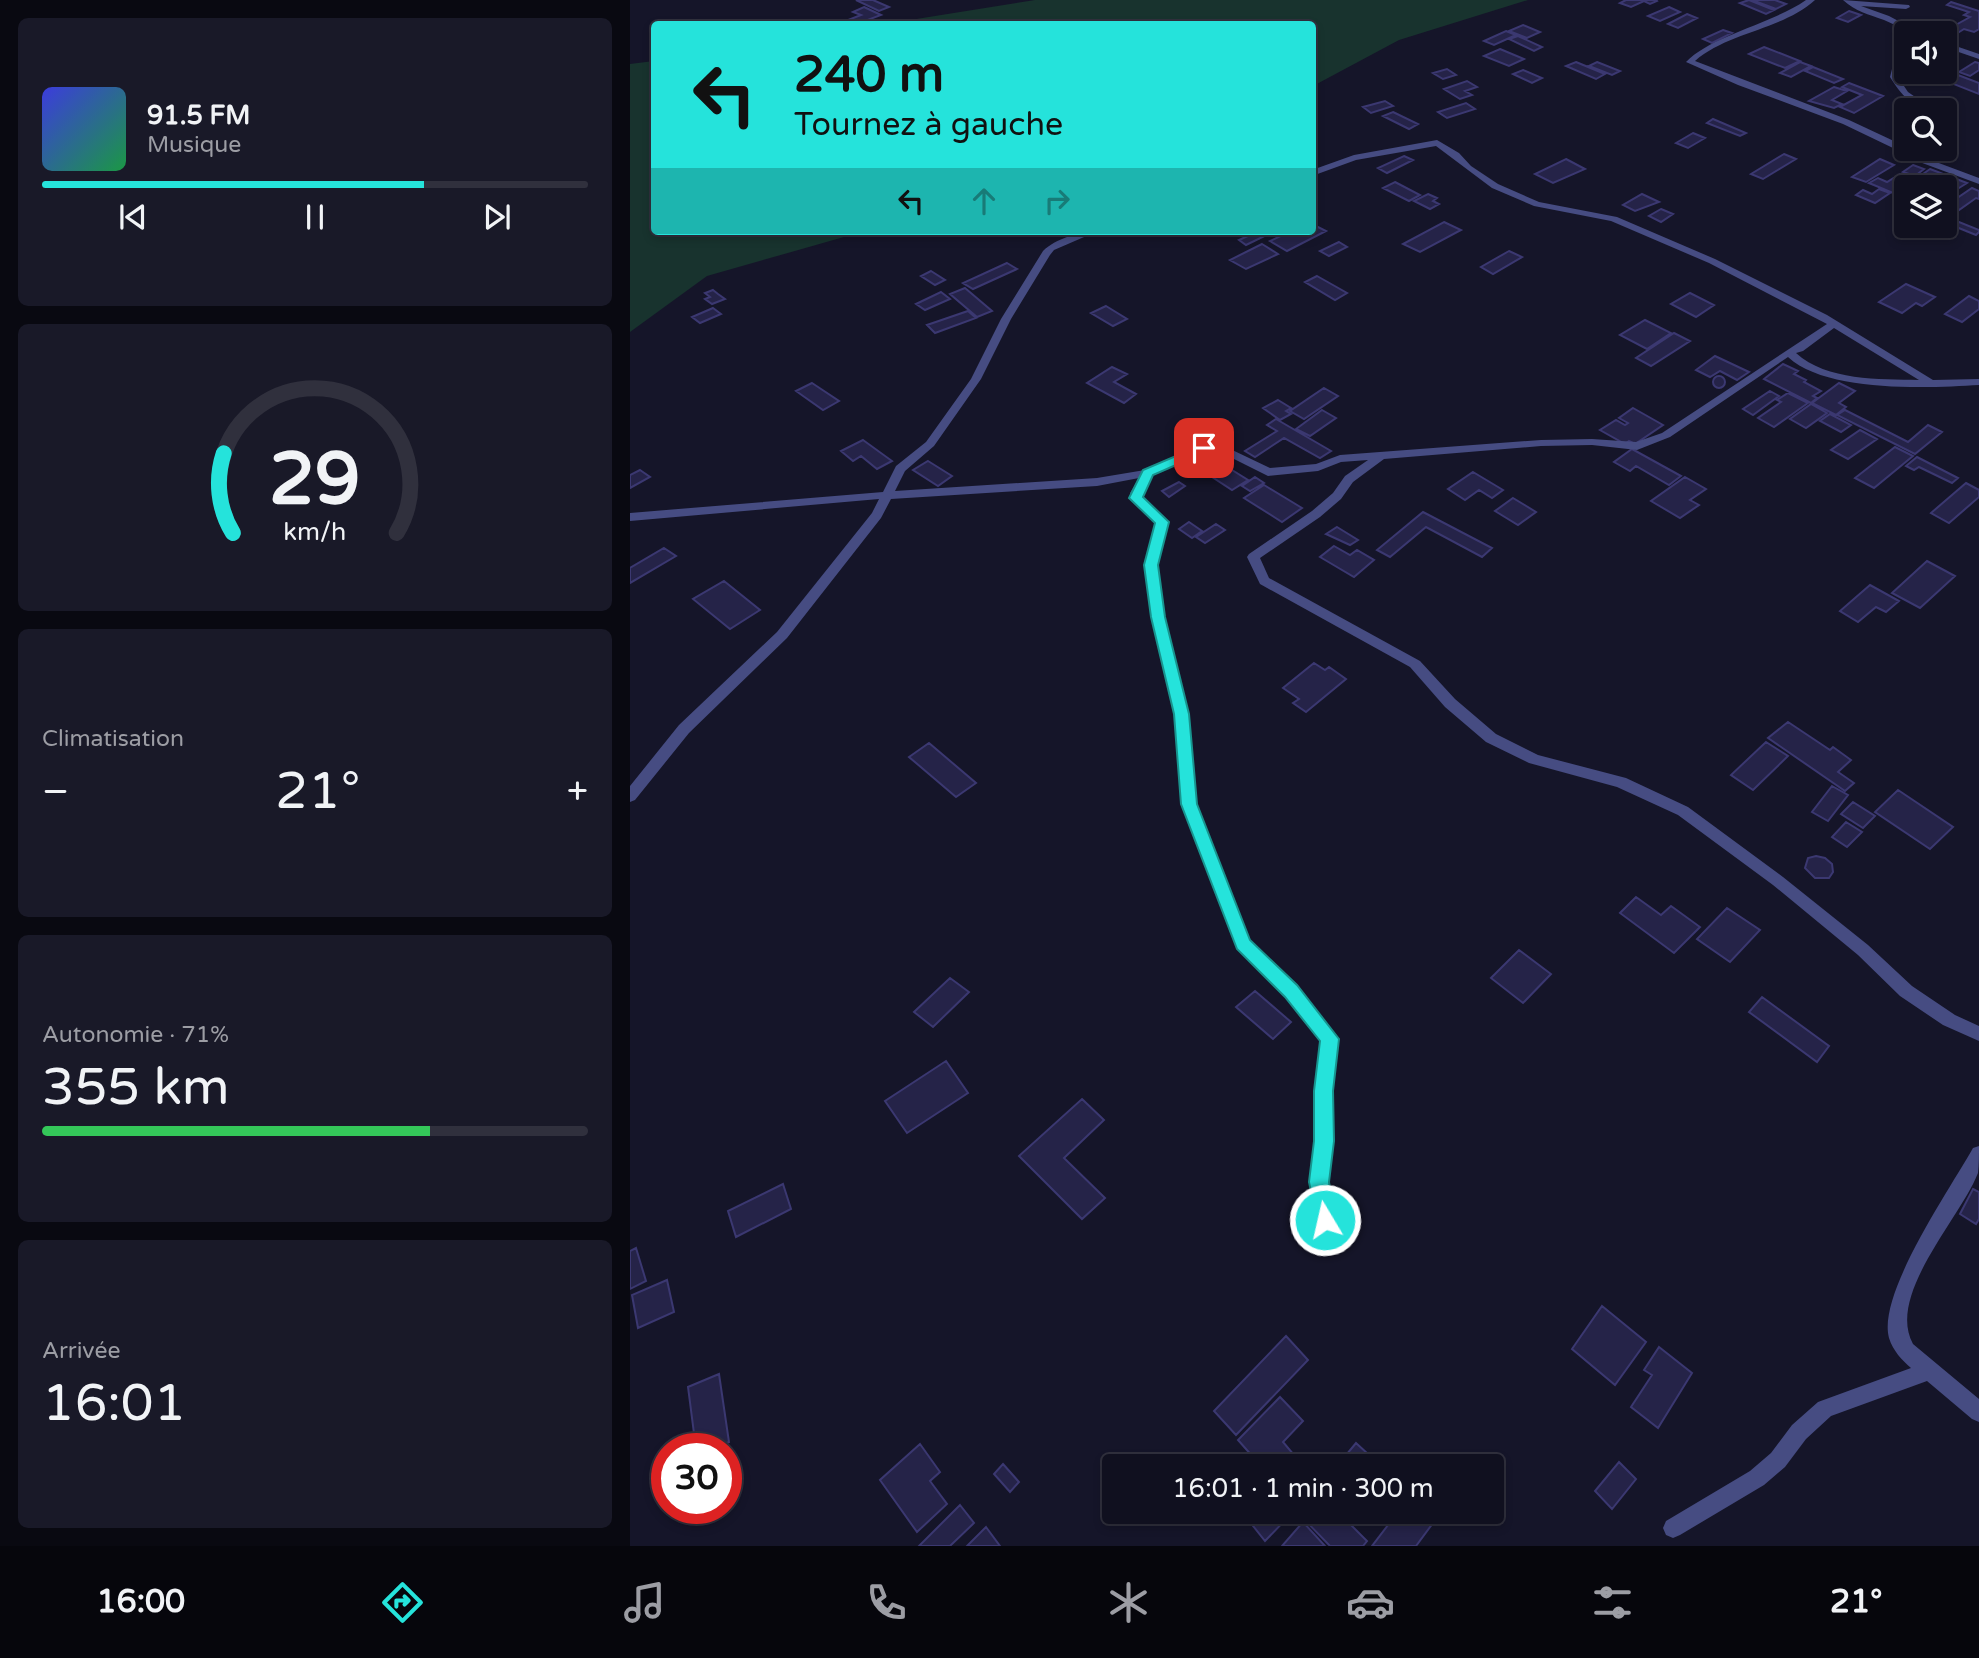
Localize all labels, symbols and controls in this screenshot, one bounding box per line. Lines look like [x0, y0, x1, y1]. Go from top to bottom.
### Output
map controls [1894, 21, 1957, 238]
button: sound [1894, 21, 1957, 84]
text: 240 m [794, 46, 944, 105]
icon: left [679, 49, 770, 140]
button: search [1894, 98, 1957, 161]
text: 91.5 FM [147, 100, 250, 131]
text: Tournez à gauche [794, 106, 1063, 144]
text: Musique [147, 131, 241, 159]
button: layers [1894, 175, 1957, 238]
icon: left [892, 182, 930, 220]
icon: ahead [965, 182, 1003, 220]
icon: right [1038, 182, 1076, 220]
icon: previous [114, 198, 152, 236]
icon: pause [296, 198, 334, 236]
icon: next [478, 198, 516, 236]
pin [1174, 418, 1234, 478]
icon: arrive [1185, 429, 1223, 467]
text: 29 [269, 437, 361, 525]
text: km/h [284, 517, 346, 547]
text: Climatisation [42, 725, 184, 753]
text: 21° [275, 760, 360, 823]
text: − [42, 769, 69, 815]
text: + [567, 769, 588, 815]
text: Autonomie · 71% [42, 1021, 229, 1049]
text: 355 km [42, 1056, 230, 1119]
position arrow [1288, 1183, 1362, 1257]
text: Arrivée [42, 1337, 120, 1365]
text: 16:01 [42, 1372, 186, 1435]
speed limit sign: 30 [651, 1433, 742, 1524]
text: 16:01 · 1 min · 300 m [1172, 1473, 1434, 1504]
icon: directions [378, 1578, 427, 1627]
icon: music [620, 1578, 669, 1627]
icon: phone [862, 1578, 911, 1627]
icon: climate [1104, 1578, 1153, 1627]
icon: car [1346, 1578, 1395, 1627]
icon: filters [1588, 1578, 1637, 1627]
text: 16:00 [96, 1583, 185, 1621]
text: 21° [1830, 1583, 1882, 1621]

